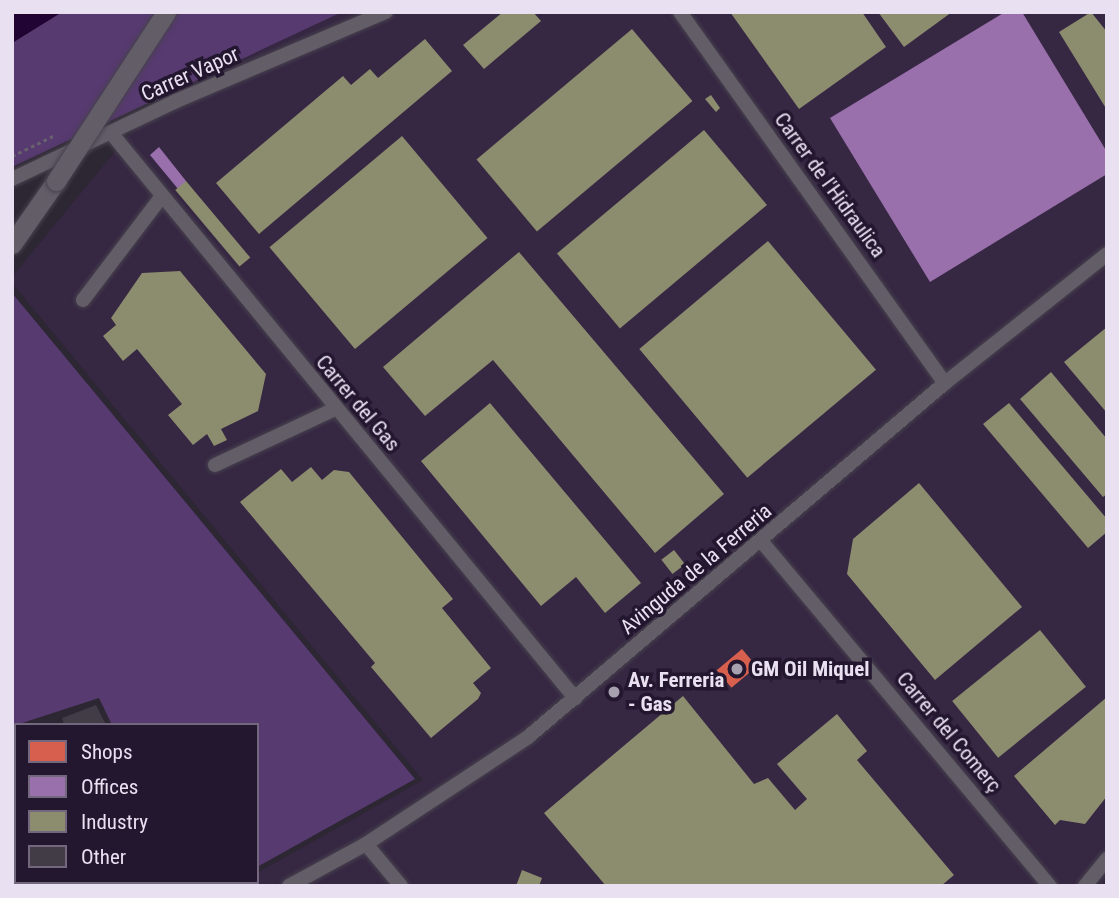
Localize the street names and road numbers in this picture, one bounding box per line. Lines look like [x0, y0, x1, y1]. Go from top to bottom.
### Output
street label: Carrer Vapor [137, 41, 243, 107]
street label: Carrer de l'Hidraulica [769, 108, 891, 262]
street label: Carrer del Gas [311, 350, 405, 456]
street label: Avinguda de la Ferreria [615, 498, 777, 640]
street label: Carrer del Comerç [891, 667, 1007, 797]

